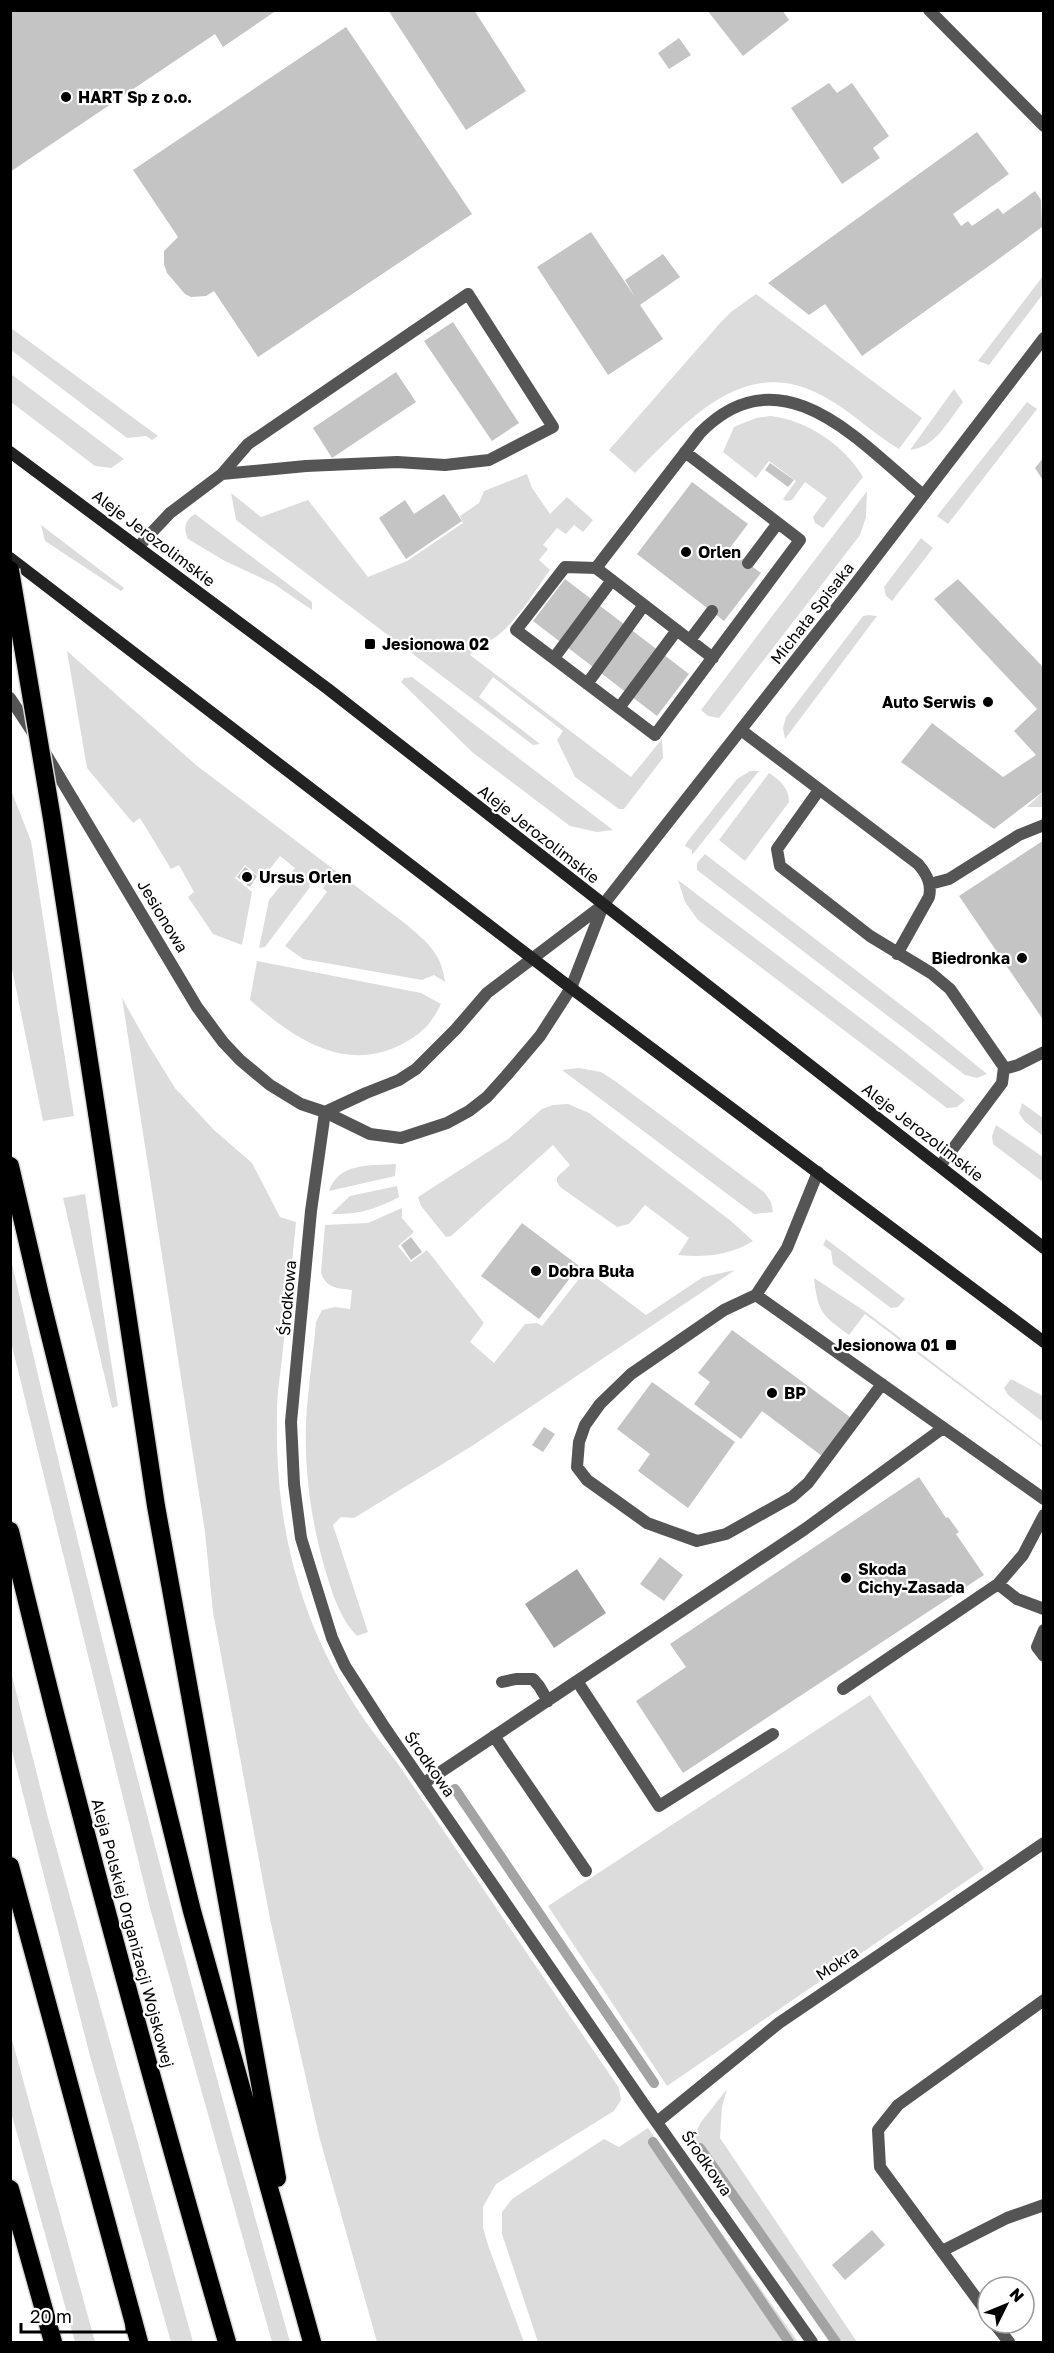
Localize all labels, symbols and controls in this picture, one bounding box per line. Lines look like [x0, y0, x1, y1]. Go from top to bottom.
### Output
place label: HART Sp z o.o. [78, 87, 192, 107]
marker: HART Sp z o.o. [59, 90, 73, 104]
street label: Aleje Jerozolimskie [89, 485, 219, 591]
place label: Orlen [698, 542, 741, 562]
marker: Orlen [679, 545, 693, 559]
street label: Michała Spisaka [766, 558, 858, 668]
place label: Jesionowa 02 [382, 634, 489, 654]
marker: Jesionowa 02 [363, 637, 377, 651]
place label: Auto Serwis [882, 692, 976, 712]
marker: Auto Serwis [981, 695, 995, 709]
street label: Aleje Jerozolimskie [474, 780, 604, 888]
place label: Ursus Orlen [259, 867, 351, 887]
marker: Ursus Orlen [240, 870, 254, 884]
street label: Jesionowa [133, 876, 193, 956]
place label: Biedronka [931, 948, 1010, 968]
marker: Biedronka [1015, 951, 1029, 965]
street label: Aleje Jerozolimskie [858, 1078, 988, 1186]
street label: Środkowa [274, 1259, 300, 1337]
place label: Dobra Buła [548, 1261, 634, 1281]
marker: Dobra Buła [529, 1264, 543, 1278]
place label: Jesionowa 01 [833, 1335, 939, 1355]
marker: Jesionowa 01 [944, 1338, 958, 1352]
place label: BP [784, 1383, 806, 1403]
marker: BP [765, 1386, 779, 1400]
place label: Skoda Cichy-Zasada [858, 1559, 965, 1597]
marker: Skoda Cichy-Zasada [839, 1571, 853, 1585]
street label: Środkowa [400, 1727, 460, 1801]
street label: Aleja Polskiej Organizacji Wojskowej [87, 1796, 179, 2070]
street label: Mokra [812, 1941, 862, 1985]
street label: Środkowa [677, 2126, 737, 2200]
north arrow [976, 2275, 1036, 2335]
text: N [1006, 2283, 1028, 2306]
scale bar [21, 2296, 128, 2334]
text: 20 m [30, 2305, 72, 2327]

